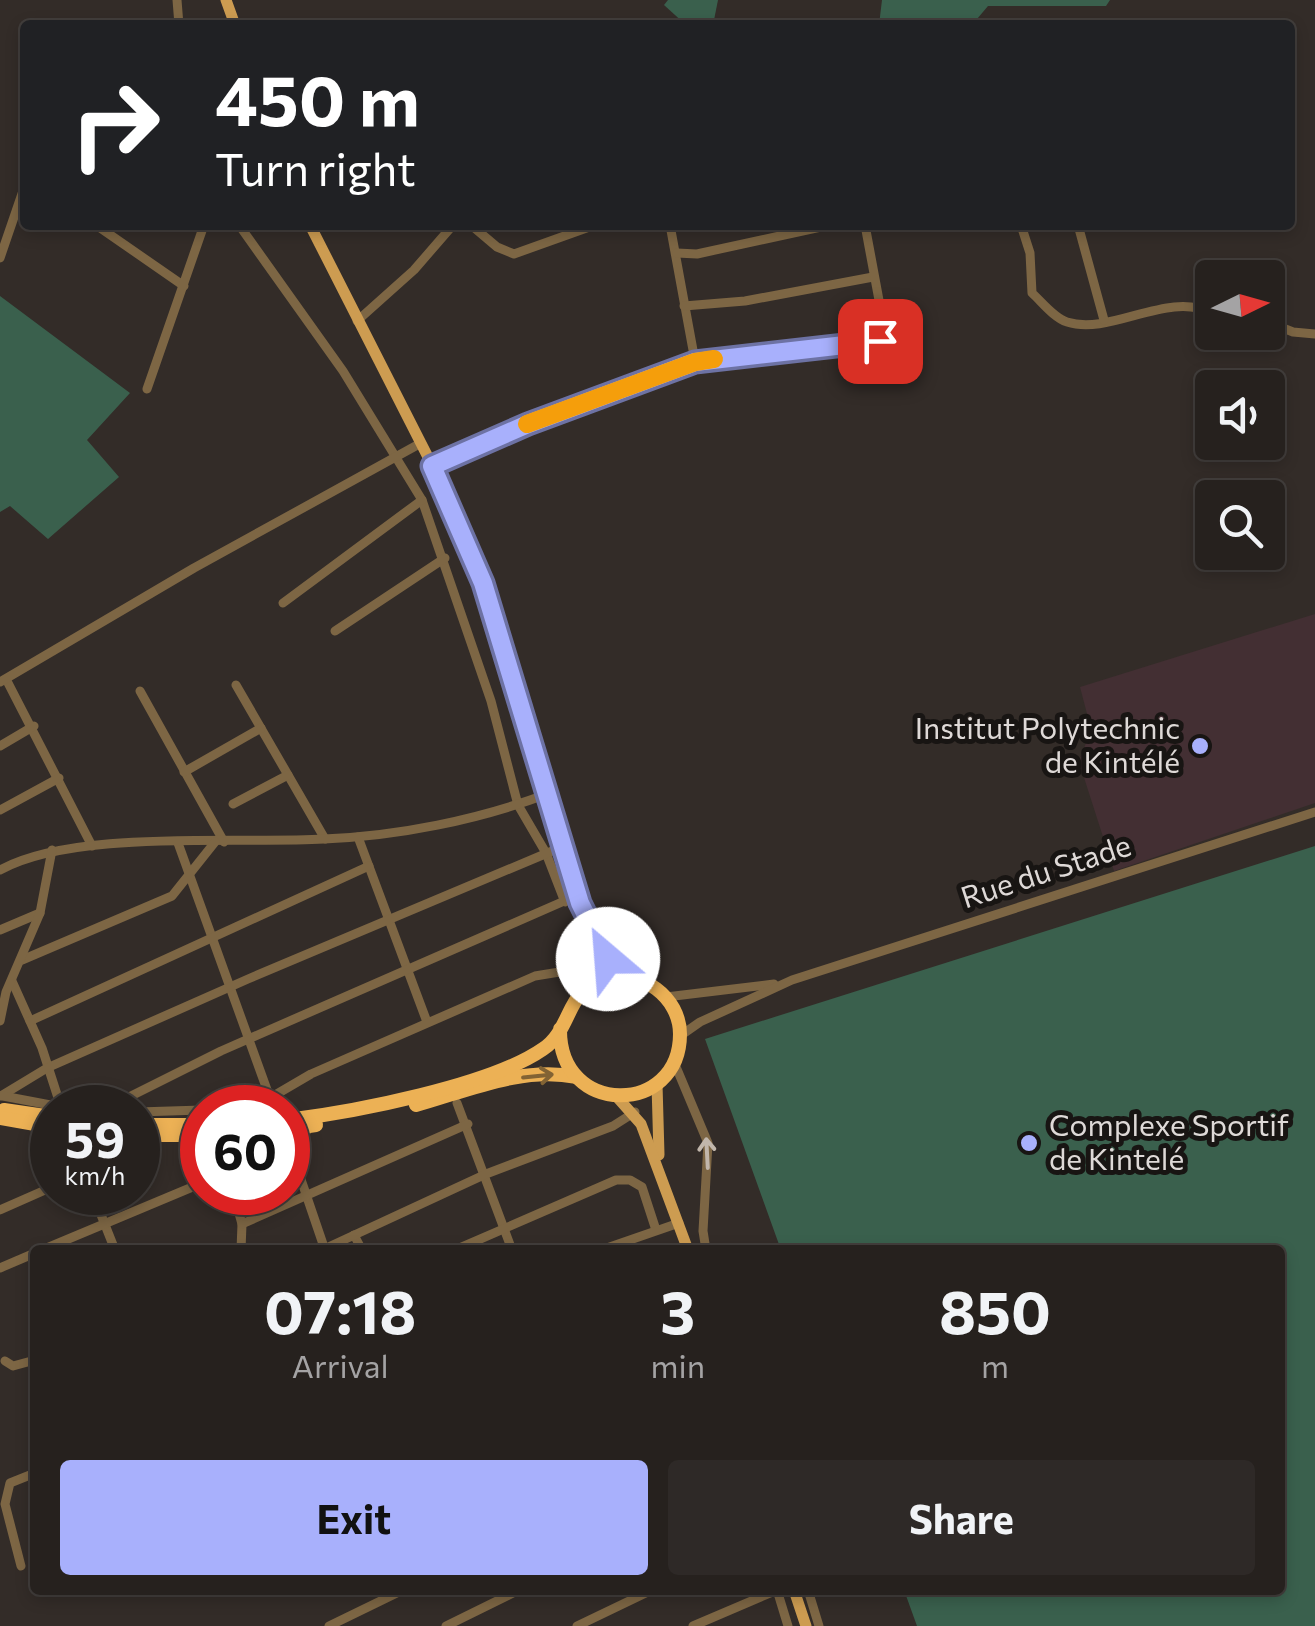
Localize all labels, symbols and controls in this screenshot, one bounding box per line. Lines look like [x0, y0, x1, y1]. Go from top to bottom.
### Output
text: 450 m [215, 55, 420, 140]
icon: right [50, 60, 180, 190]
text: Turn right [215, 140, 416, 195]
north arrow [1195, 260, 1285, 350]
map controls [1195, 260, 1285, 570]
pin [838, 299, 923, 384]
icon: arrive [853, 314, 908, 369]
button: sound [1195, 370, 1285, 460]
button: search [1195, 480, 1285, 570]
place label: Institut Polytechnic de Kintélé [915, 708, 1180, 779]
marker: Institut Polytechnic de Kintélé [1189, 735, 1211, 757]
street label: Rue du Stade [956, 825, 1135, 914]
position arrow [556, 907, 660, 1011]
one-way arrow [521, 1066, 553, 1085]
speed limit sign: 60 [180, 1085, 310, 1215]
place label: Complexe Sportif de Kintelé [1049, 1105, 1289, 1176]
text: 59 [65, 1107, 125, 1168]
marker: Complexe Sportif de Kintelé [1018, 1132, 1040, 1154]
one-way arrow [698, 1138, 717, 1170]
text: km/h [65, 1160, 125, 1190]
text: 07:18 [264, 1273, 416, 1346]
text: 3 [660, 1273, 695, 1346]
text: 850 [939, 1273, 1051, 1346]
text: Arrival [292, 1345, 389, 1385]
text: min [650, 1345, 705, 1385]
text: m [981, 1345, 1009, 1385]
button: Exit [60, 1460, 648, 1575]
button: Share [668, 1460, 1255, 1575]

